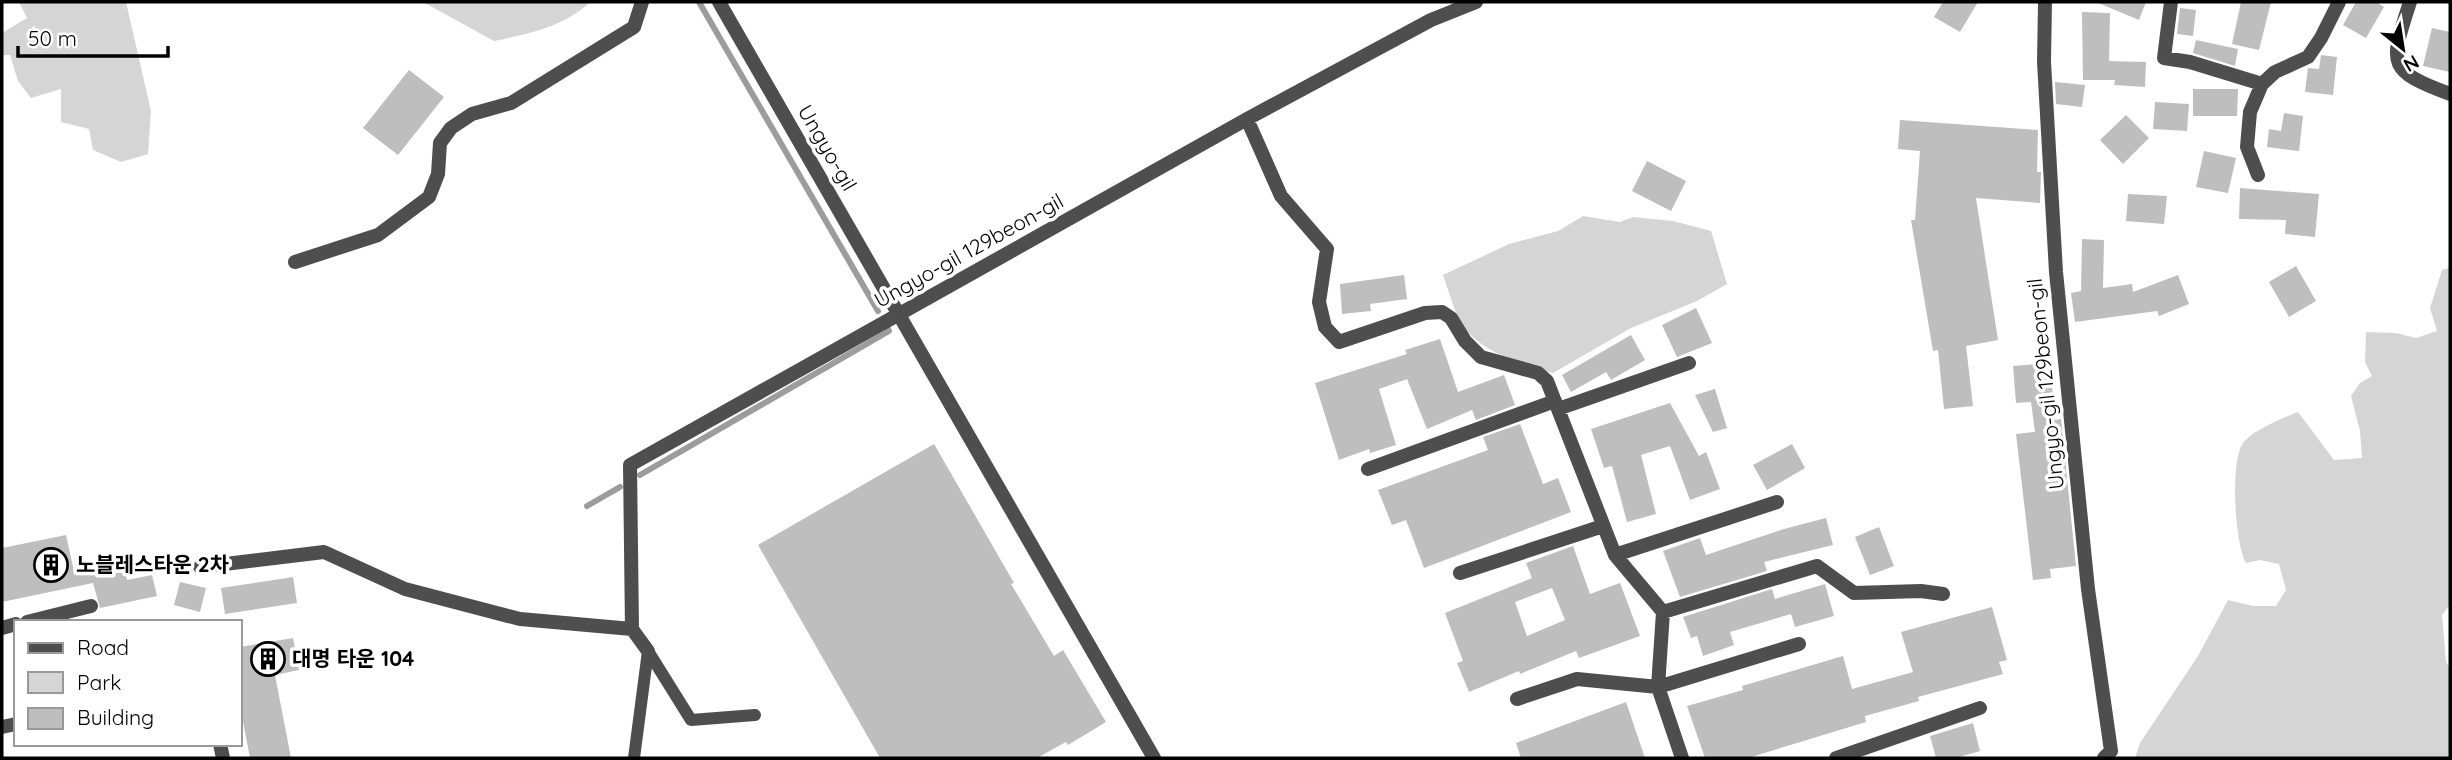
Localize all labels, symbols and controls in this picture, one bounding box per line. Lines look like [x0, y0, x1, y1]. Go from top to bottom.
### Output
scale bar [18, 14, 168, 58]
north arrow [2368, 14, 2438, 84]
text: 50 m [28, 25, 77, 51]
text: N [2399, 50, 2424, 78]
street label: Ungyo-gil [793, 100, 863, 195]
street label: Ungyo-gil 129beon-gil [869, 187, 1068, 313]
street label: Ungyo-gil 129beon-gil [2021, 277, 2069, 491]
building icon: 노블레스타운 2차 [32, 546, 70, 584]
place label: 노블레스타운 2차 [76, 551, 229, 577]
legend [14, 620, 242, 746]
text: Road [77, 634, 129, 660]
building icon: 대명 타운 104 [249, 640, 287, 678]
place label: 대명 타운 104 [292, 645, 414, 671]
text: Park [77, 669, 121, 695]
text: Building [77, 704, 154, 730]

